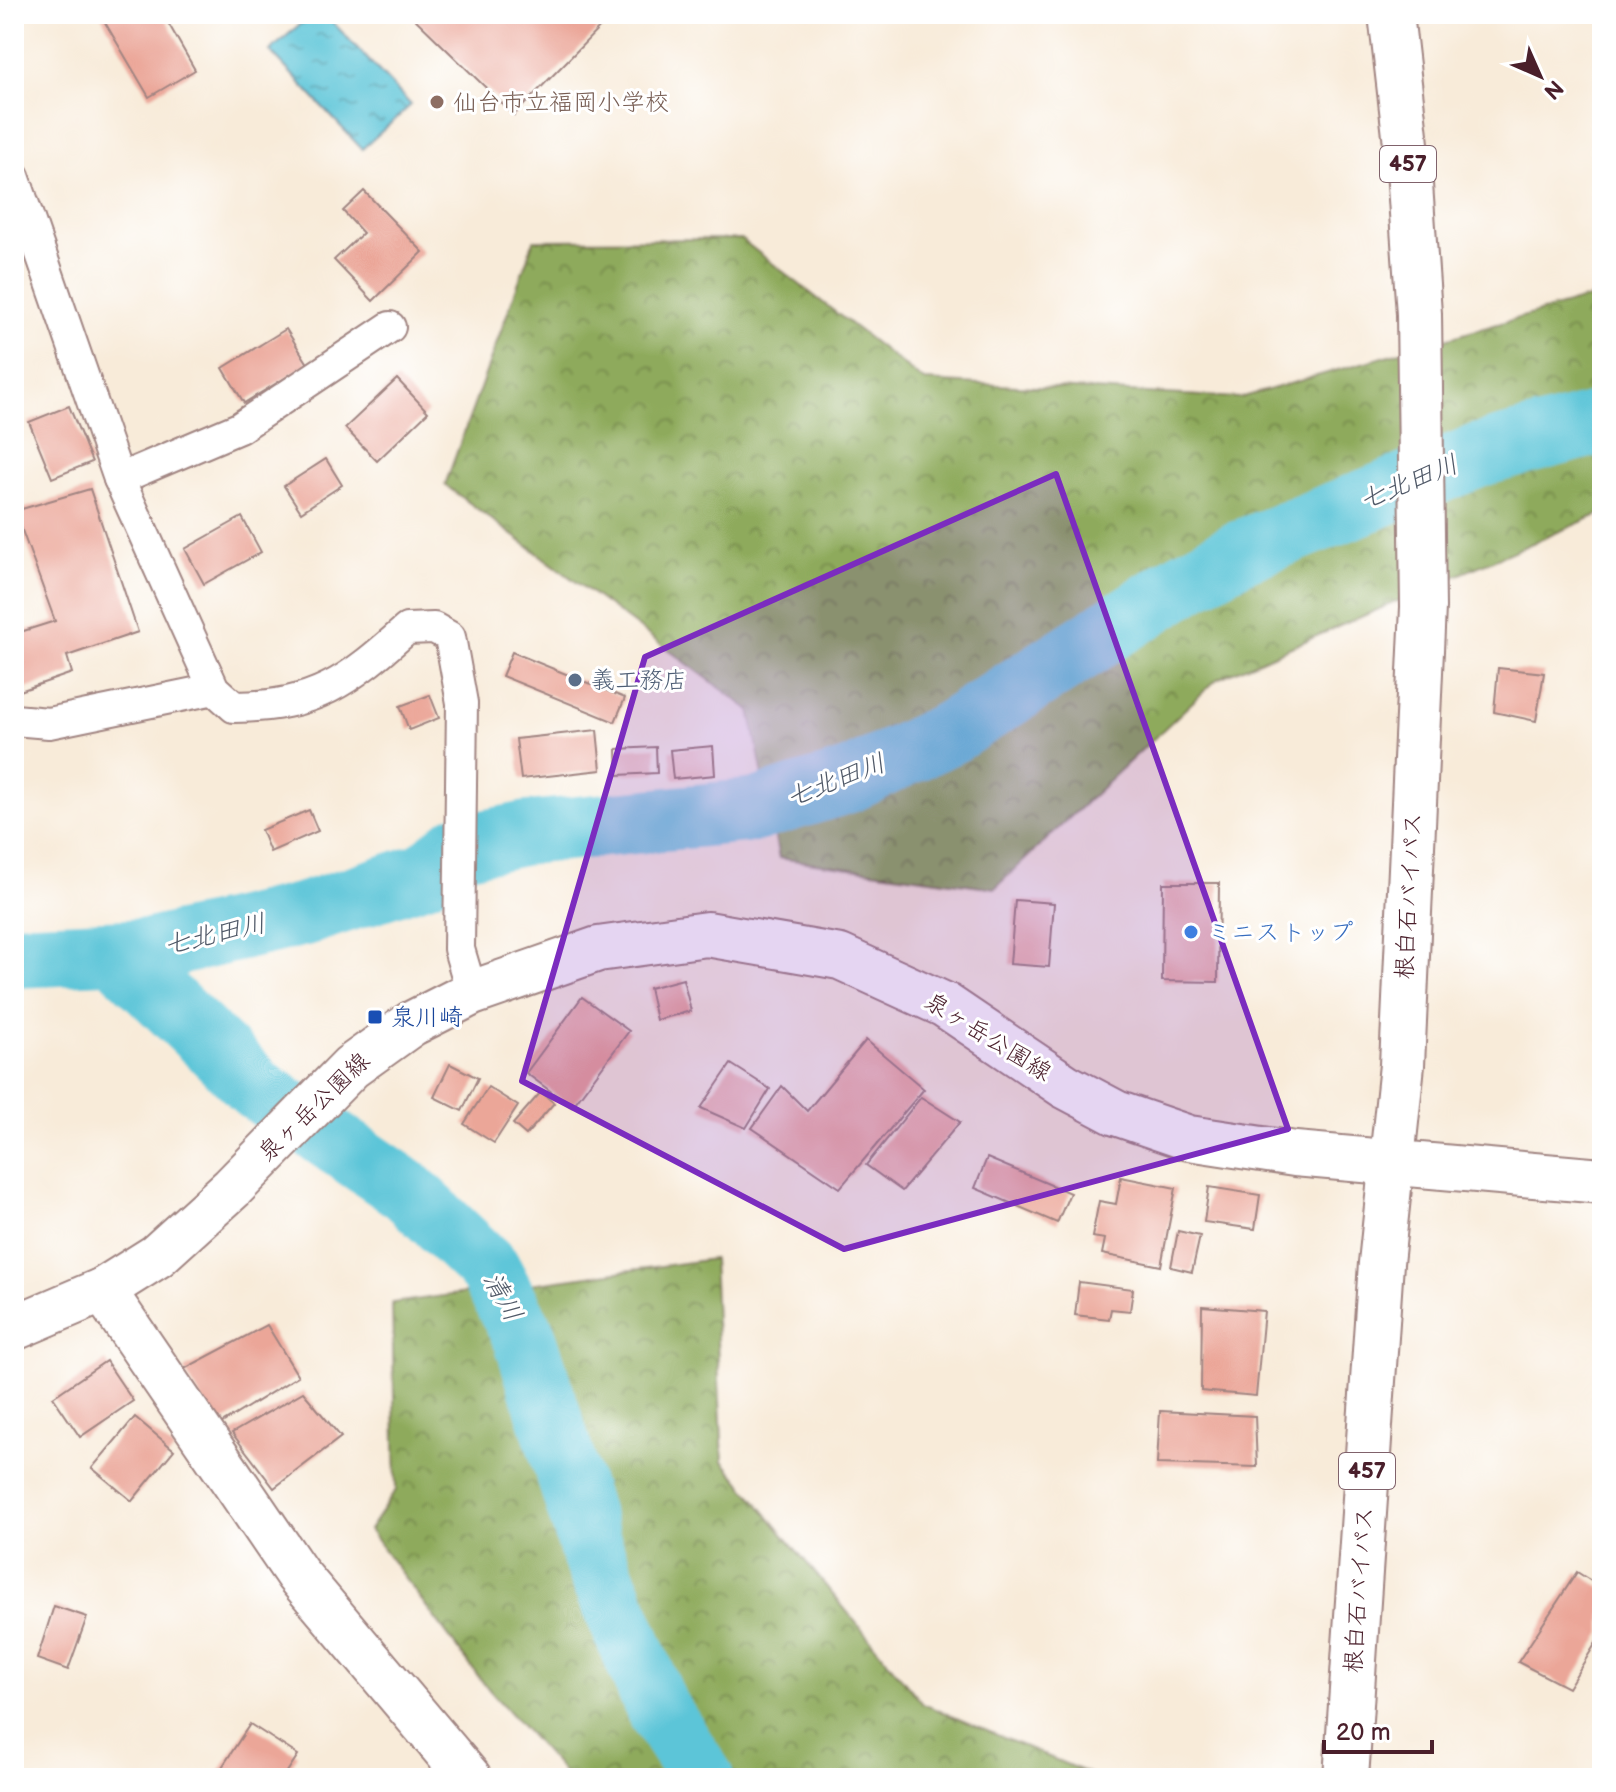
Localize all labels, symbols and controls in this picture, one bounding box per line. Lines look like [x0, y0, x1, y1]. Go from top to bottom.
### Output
north arrow [1500, 36, 1580, 116]
text: N [1538, 74, 1568, 104]
place label: 仙台市立福岡小学校 [453, 88, 669, 117]
marker: 仙台市立福岡小学校 [428, 93, 446, 111]
road number: 457 [1380, 146, 1436, 182]
water label: 七北田川 [1355, 449, 1463, 517]
place label: 義工務店 [591, 666, 687, 695]
marker: 義工務店 [566, 671, 584, 689]
water label: 七北田川 [782, 748, 890, 814]
street label: 根白石バイパス [1390, 812, 1428, 980]
water label: 七北田川 [161, 908, 269, 962]
place label: ミニストップ [1207, 918, 1353, 947]
marker: ミニストップ [1182, 923, 1200, 941]
street label: 泉ヶ岳公園線 [919, 987, 1057, 1087]
place label: 泉川崎 [391, 1003, 463, 1032]
marker: 泉川崎 [366, 1008, 384, 1026]
street label: 泉ヶ岳公園線 [252, 1047, 376, 1167]
water label: 清川 [476, 1267, 528, 1327]
road number: 457 [1339, 1453, 1395, 1489]
street label: 根白石バイパス [1339, 1505, 1379, 1675]
scale bar [1324, 1704, 1432, 1754]
text: 20 m [1336, 1718, 1391, 1747]

